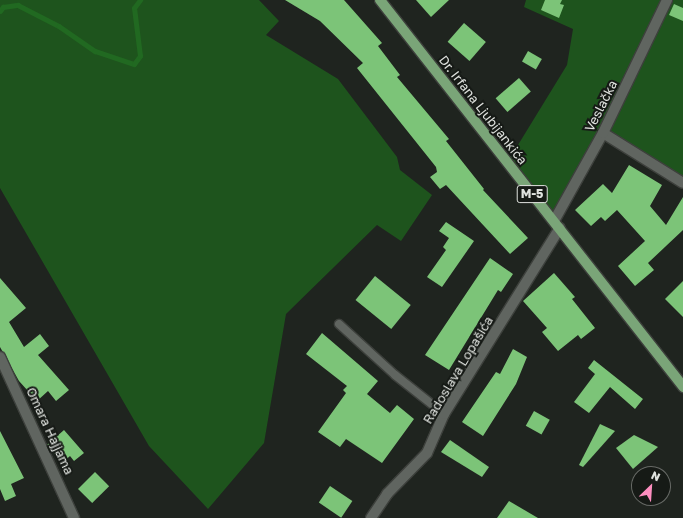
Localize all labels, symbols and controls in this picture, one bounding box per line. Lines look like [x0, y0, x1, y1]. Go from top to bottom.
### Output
street label: Dr. Irfana Ljubijankića [436, 52, 530, 168]
street label: Veslačka [581, 78, 621, 134]
road number: M-5 [516, 184, 548, 204]
street label: Radoslava Lopašića [420, 313, 496, 427]
street label: Omara Hajjama [23, 385, 77, 477]
north arrow [631, 466, 671, 506]
text: N [649, 468, 662, 483]

